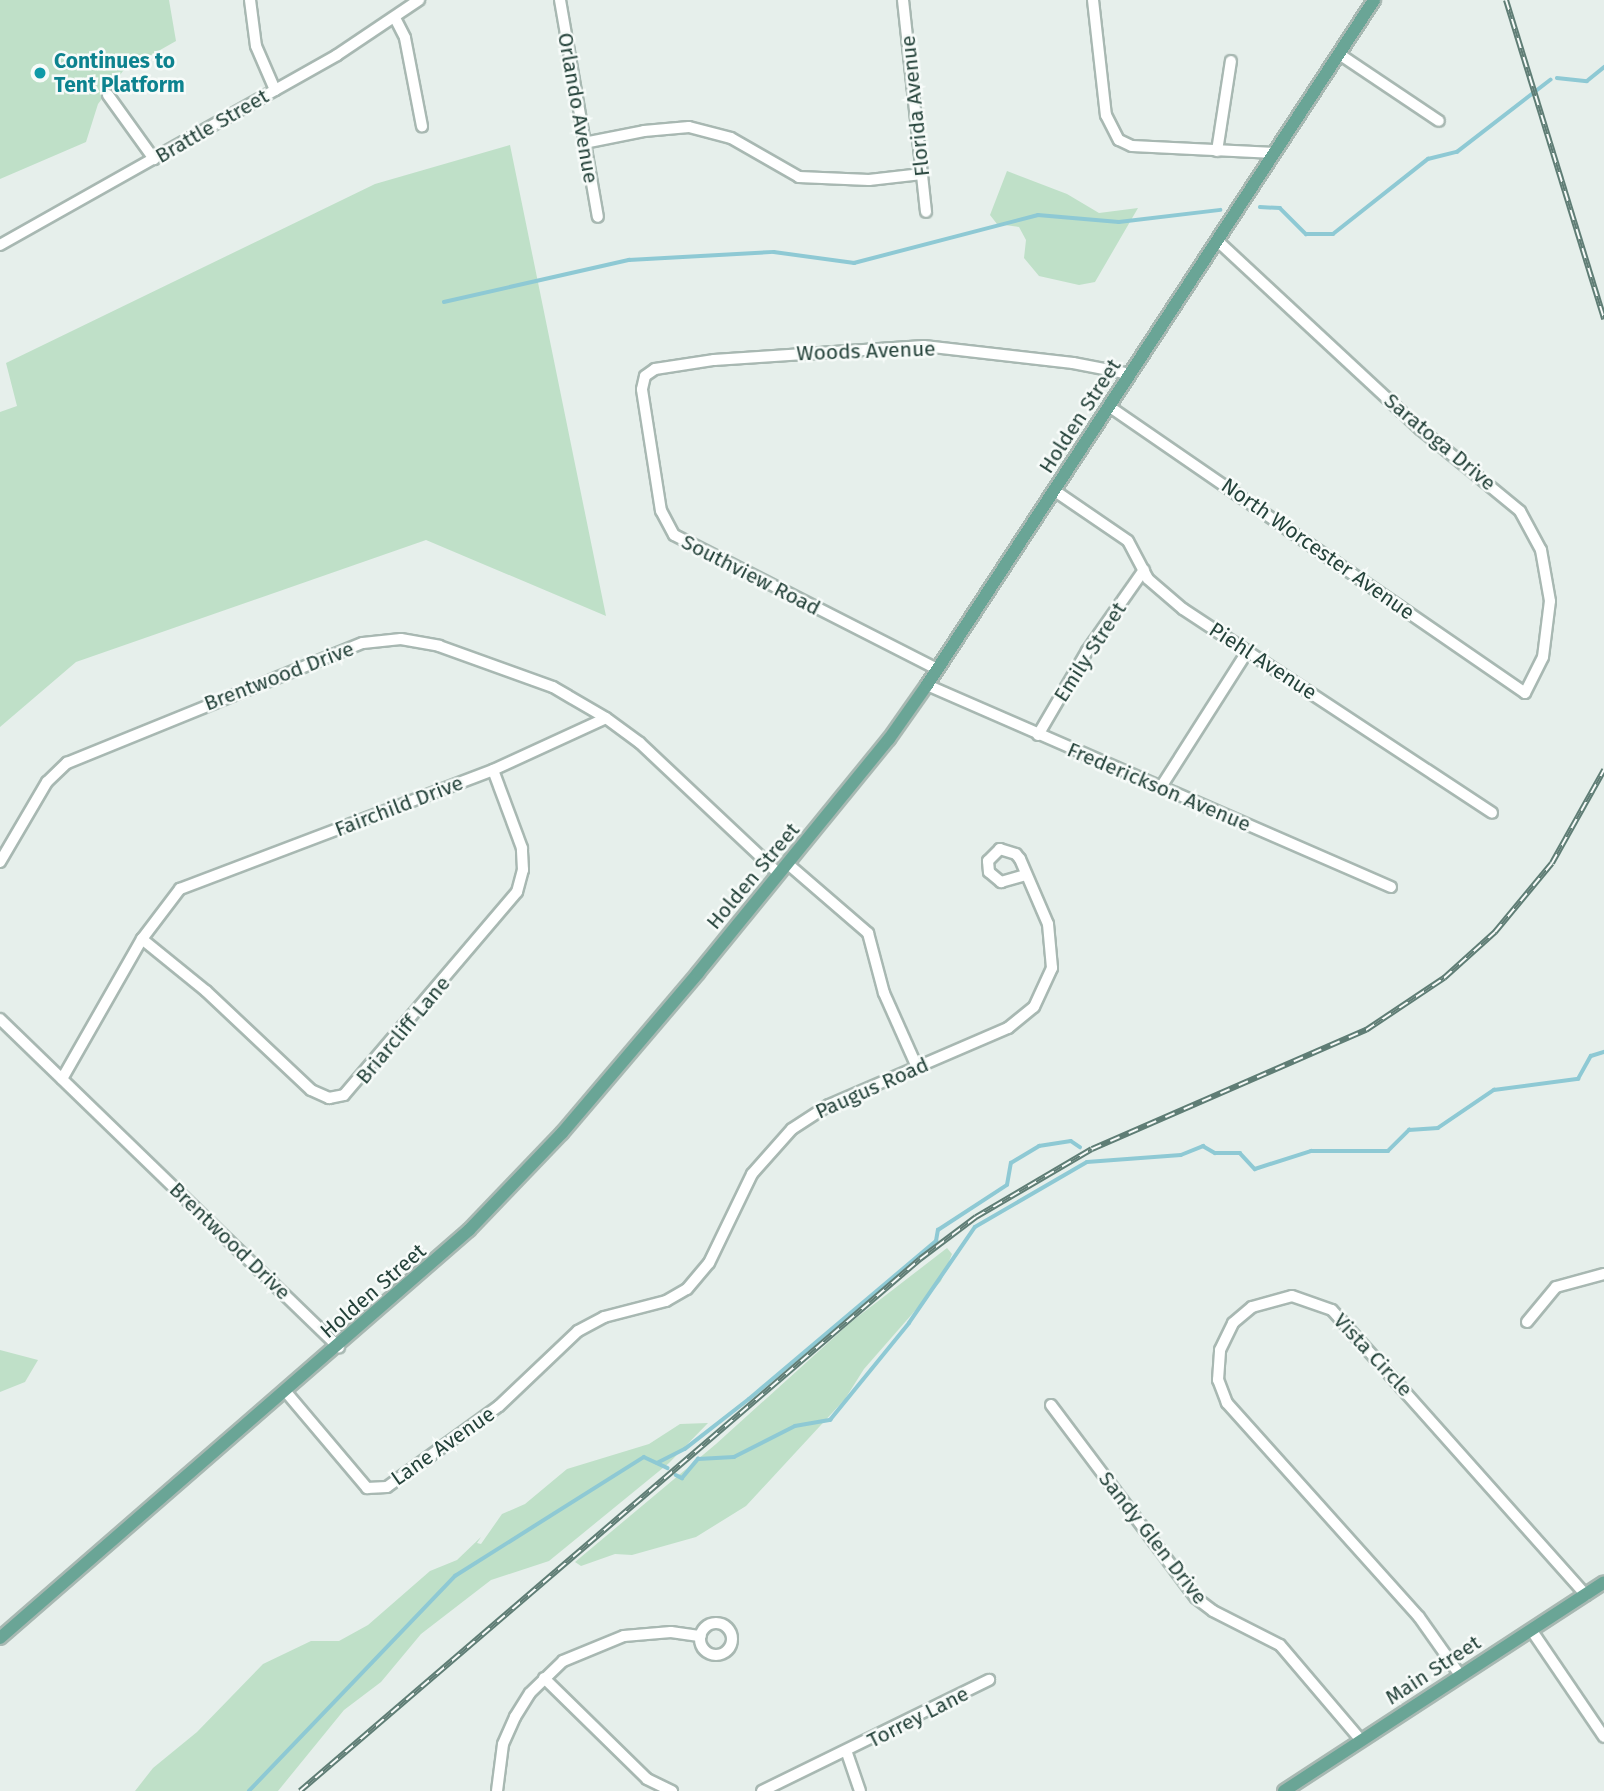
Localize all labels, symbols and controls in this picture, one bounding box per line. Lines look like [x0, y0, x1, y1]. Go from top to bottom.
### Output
street label: Orlando Avenue [552, 31, 604, 185]
street label: Florida Avenue [895, 34, 935, 178]
place label: Continues to Tent Platform [54, 48, 185, 98]
marker: Continues to Tent Platform [32, 65, 48, 81]
street label: Brattle Street [151, 83, 273, 169]
street label: Woods Avenue [796, 336, 936, 366]
street label: Holden Street [1034, 354, 1126, 478]
street label: Saratoga Drive [1379, 388, 1501, 496]
street label: North Worcester Avenue [1217, 473, 1419, 625]
street label: Southview Road [677, 529, 825, 621]
street label: Emily Street [1048, 597, 1132, 707]
street label: Piehl Avenue [1204, 617, 1322, 705]
street label: Brentwood Drive [200, 636, 358, 716]
street label: Frederickson Avenue [1063, 737, 1255, 837]
street label: Fairchild Drive [331, 770, 467, 842]
street label: Holden Street [701, 818, 805, 934]
street label: Briarcliff Lane [351, 971, 455, 1089]
street label: Paugus Road [811, 1052, 933, 1124]
street label: Brentwood Drive [164, 1177, 296, 1305]
street label: Holden Street [315, 1238, 431, 1344]
street label: Vista Circle [1328, 1308, 1418, 1402]
street label: Lane Avenue [386, 1401, 500, 1491]
street label: Sandy Glen Drive [1093, 1467, 1213, 1609]
street label: Main Street [1381, 1630, 1485, 1710]
street label: Torrey Lane [863, 1681, 973, 1753]

